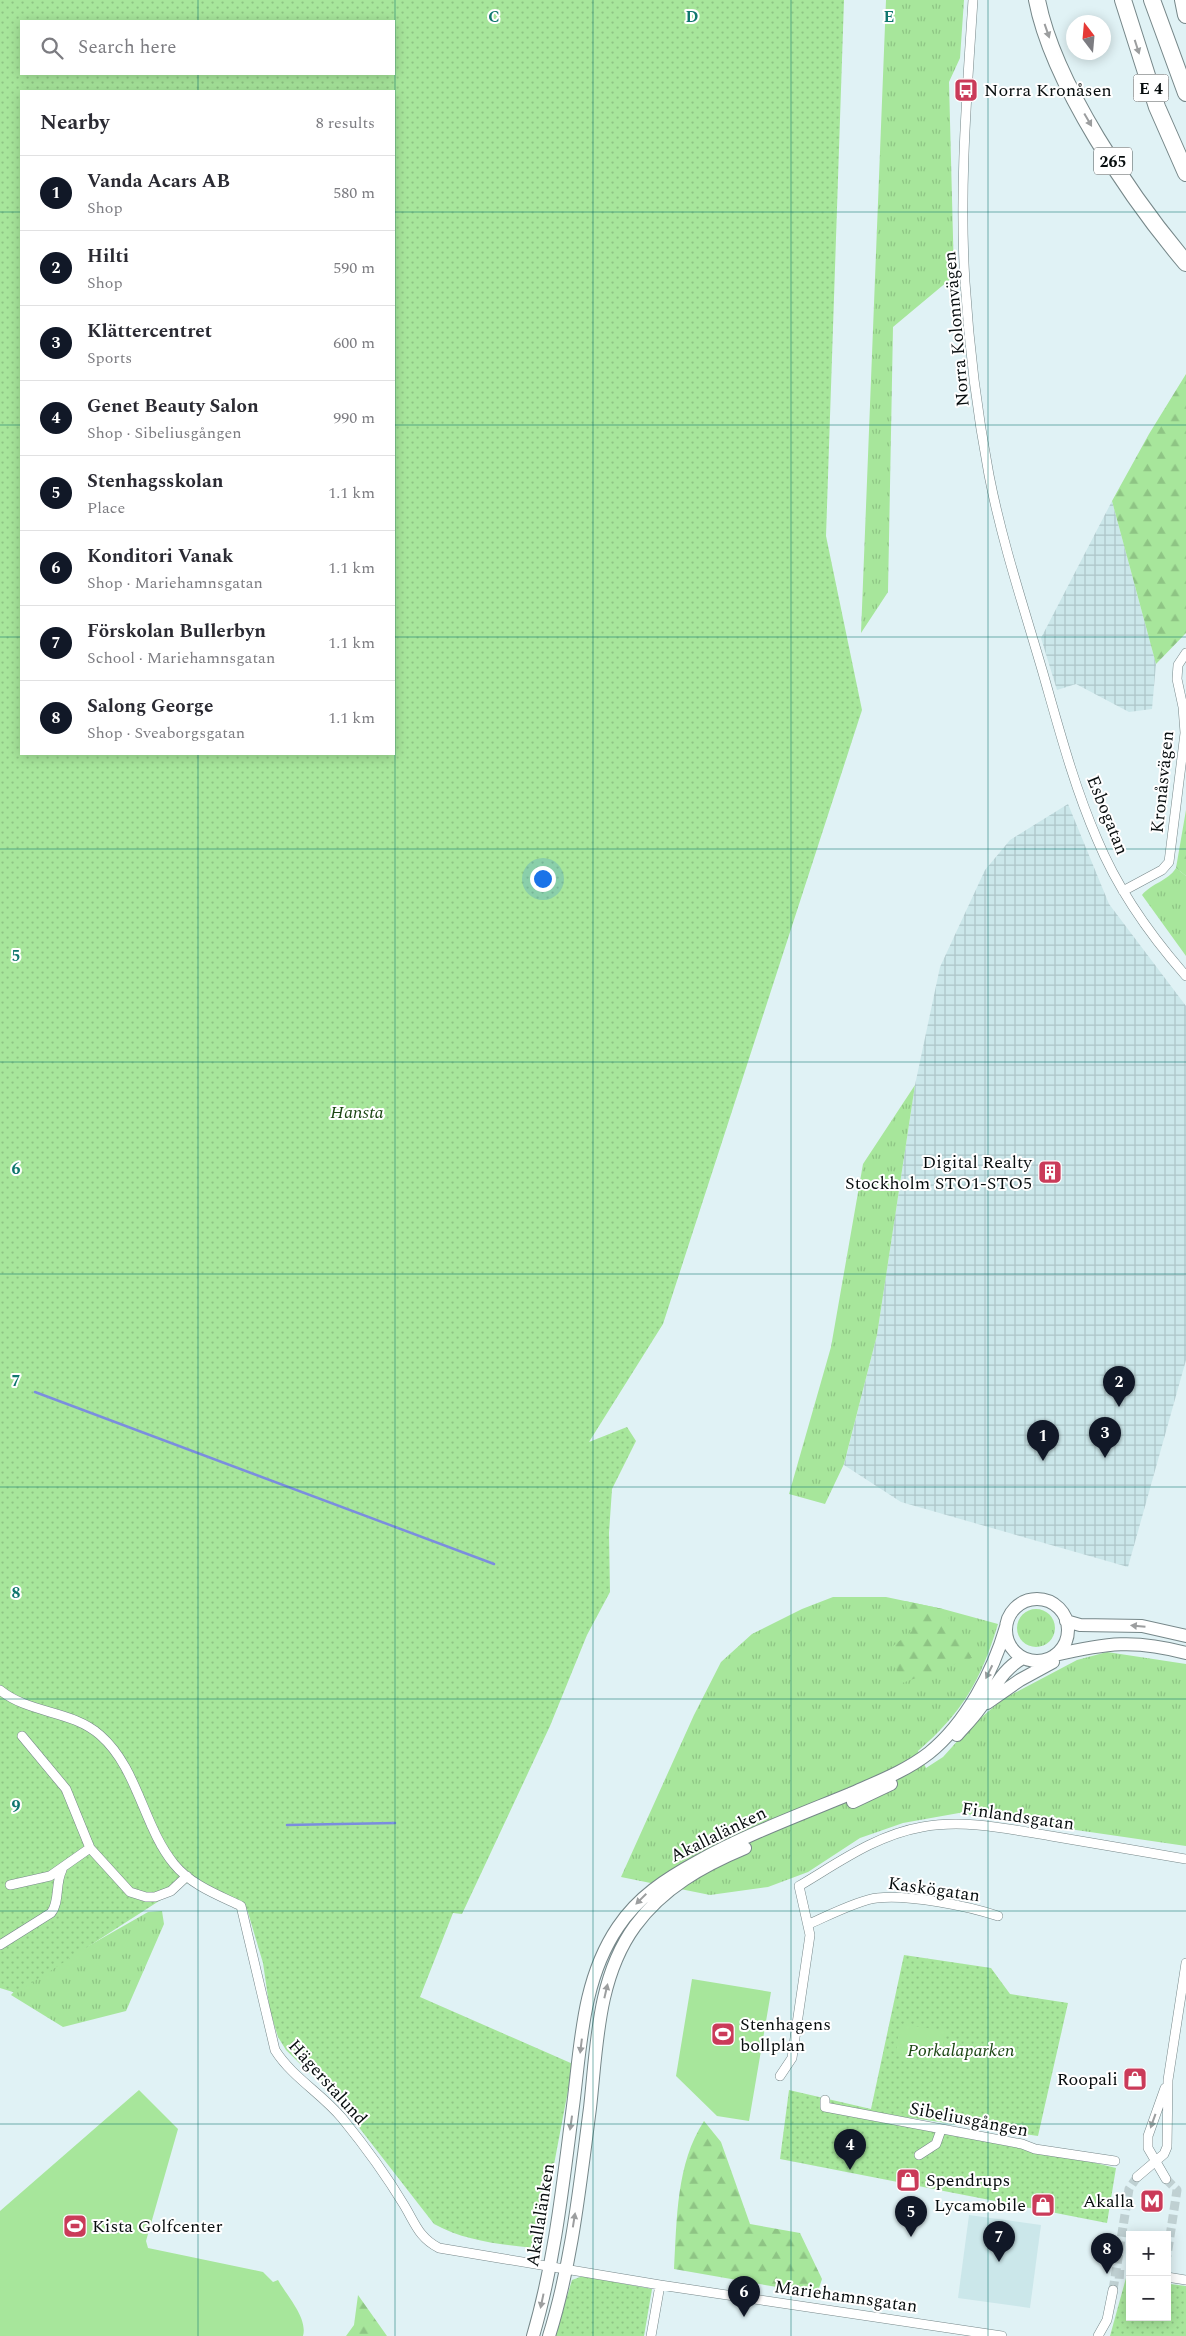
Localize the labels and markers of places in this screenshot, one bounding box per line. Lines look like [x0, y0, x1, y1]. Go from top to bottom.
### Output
bus stop icon: Norra Kronåsen [953, 77, 979, 103]
place label: Norra Kronåsen [984, 77, 1112, 104]
place label: Digital Realty Stockholm STO1-STO5 [845, 1149, 1033, 1197]
building icon: Digital Realty Stockholm STO1-STO5 [1037, 1159, 1063, 1185]
pin: 2 [1103, 1366, 1135, 1407]
pin: 3 [1089, 1417, 1121, 1458]
pin: 1 [1027, 1420, 1059, 1461]
place label: Stenhagens bollplan [740, 2011, 831, 2059]
sports icon: Stenhagens bollplan [710, 2021, 736, 2047]
place label: Roopali [1057, 2066, 1118, 2093]
shop icon: Roopali [1122, 2066, 1148, 2092]
pin: 4 [834, 2129, 866, 2170]
shop icon: Spendrups [895, 2167, 921, 2193]
place label: Spendrups [926, 2167, 1010, 2194]
place label: Akalla [1083, 2188, 1134, 2215]
metro station icon: Akalla [1139, 2188, 1165, 2214]
place label: Lycamobile [934, 2192, 1026, 2219]
shop icon: Lycamobile [1030, 2192, 1056, 2218]
pin: 5 [895, 2196, 927, 2237]
sports icon: Kista Golfcenter [62, 2213, 88, 2239]
place label: Kista Golfcenter [92, 2213, 223, 2240]
pin: 7 [983, 2221, 1015, 2262]
pin: 8 [1091, 2233, 1123, 2274]
pin: 6 [728, 2276, 760, 2317]

